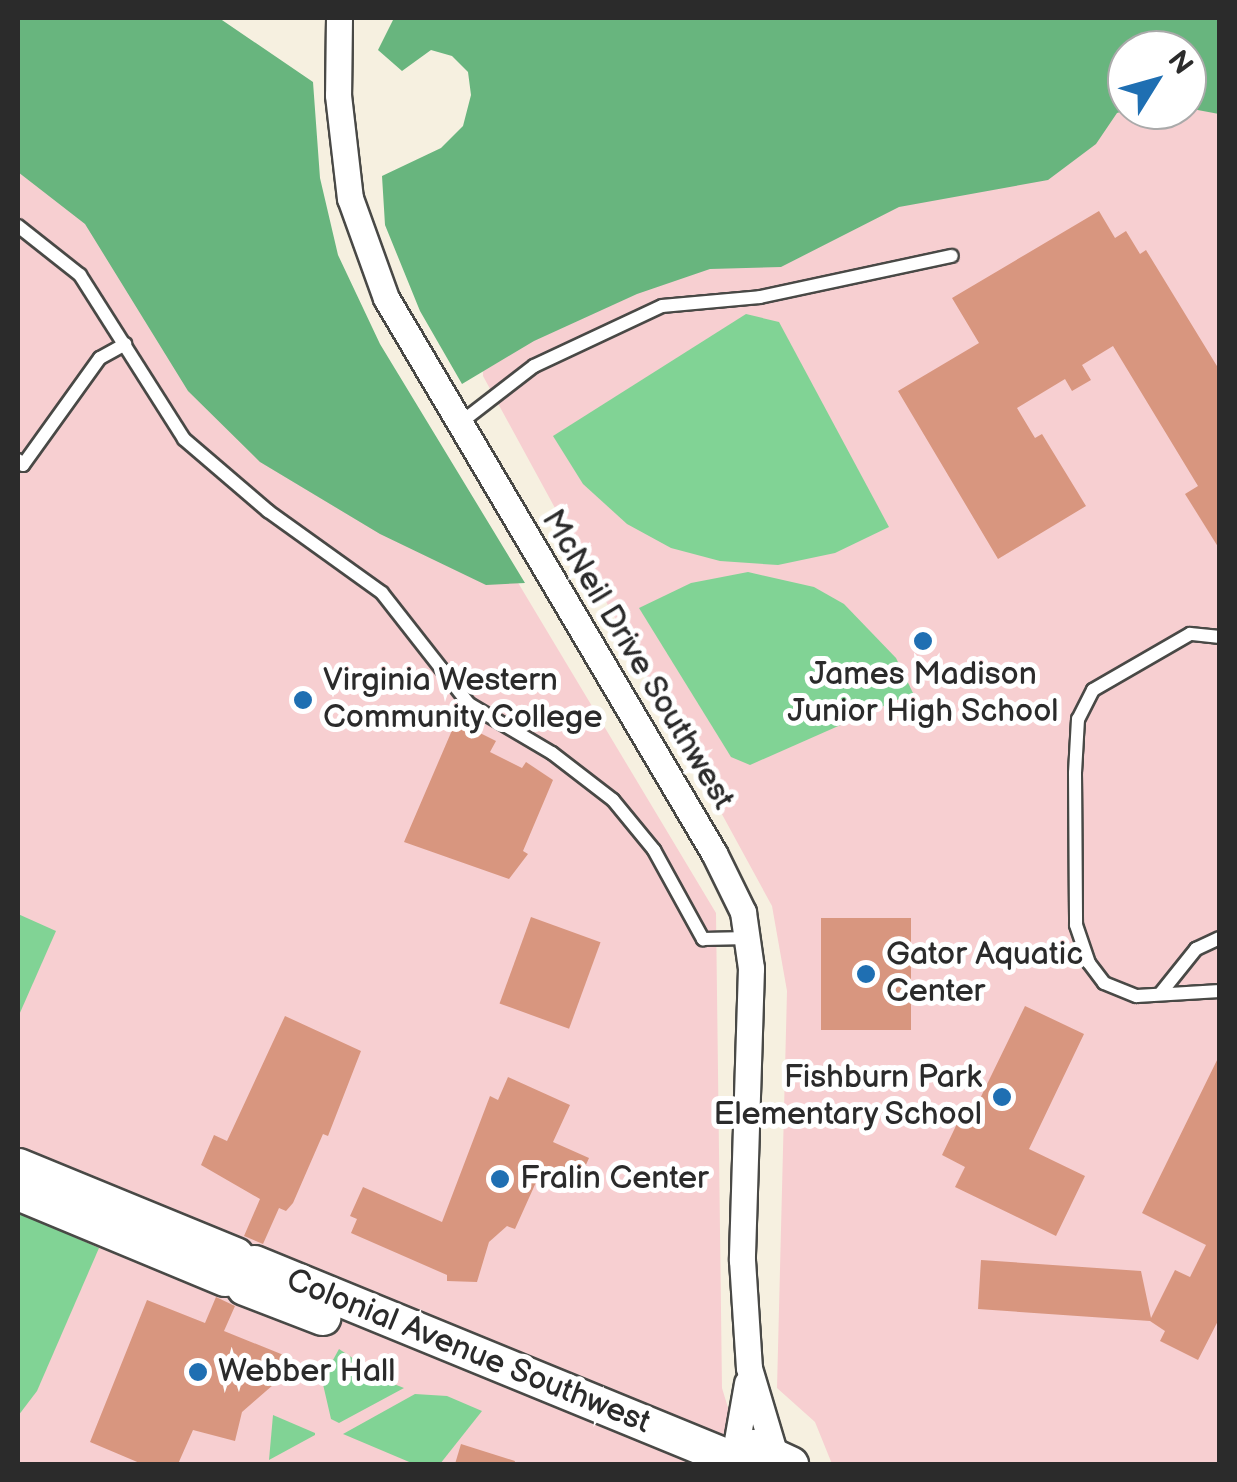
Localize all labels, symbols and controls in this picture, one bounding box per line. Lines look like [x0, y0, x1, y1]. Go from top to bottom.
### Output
north arrow [1107, 30, 1207, 130]
text: N [1160, 45, 1199, 81]
street label: McNeil Drive Southwest [532, 503, 742, 817]
marker: James Madison Junior High School [912, 630, 934, 652]
place label: James Madison Junior High School [787, 657, 1059, 732]
place label: Virginia Western Community College [323, 663, 604, 738]
marker: Virginia Western Community College [292, 689, 314, 711]
place label: Gator Aquatic Center [886, 937, 1083, 1012]
marker: Gator Aquatic Center [855, 963, 877, 985]
place label: Fishburn Park Elementary School [711, 1060, 982, 1135]
marker: Fishburn Park Elementary School [991, 1086, 1013, 1108]
place label: Fralin Center [520, 1160, 709, 1198]
marker: Fralin Center [489, 1168, 511, 1190]
street label: Colonial Avenue Southwest [280, 1261, 656, 1443]
place label: Webber Hall [218, 1353, 395, 1391]
marker: Webber Hall [187, 1361, 209, 1383]

